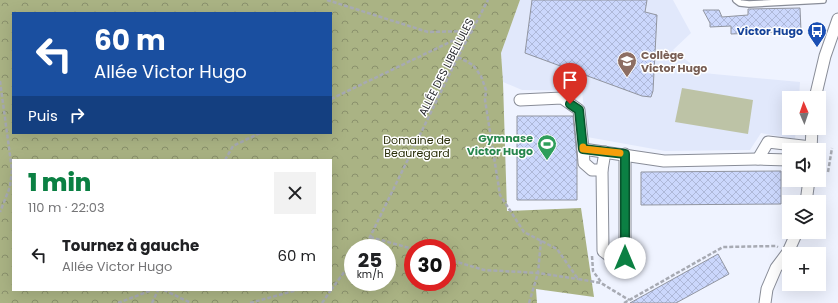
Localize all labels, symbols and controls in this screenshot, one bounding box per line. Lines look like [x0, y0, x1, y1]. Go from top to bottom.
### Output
street label: ALLÉE DES LIBELLULES [414, 15, 478, 119]
bus stop icon: Victor Hugo [806, 20, 828, 48]
text: 60 m [94, 21, 166, 60]
place label: Victor Hugo [737, 23, 803, 39]
icon: left [28, 28, 80, 80]
place label: Collège Victor Hugo [641, 47, 707, 76]
school or university icon: Collège Victor Hugo [616, 50, 638, 78]
text: Allée Victor Hugo [94, 59, 247, 84]
pin [553, 63, 587, 104]
icon: arrive [559, 69, 581, 91]
north arrow [782, 91, 826, 135]
map controls [782, 91, 826, 291]
icon: right [66, 104, 88, 126]
text: Puis [28, 105, 58, 126]
place label: Gymnase Victor Hugo [467, 130, 533, 159]
park label: Domaine de Beauregard [383, 132, 451, 161]
sports icon: Gymnase Victor Hugo [536, 133, 558, 161]
button: sound [782, 143, 826, 187]
text: 1 min [28, 166, 91, 199]
button: close [274, 172, 316, 214]
button: layers [782, 195, 826, 239]
text: 110 m · 22:03 [28, 198, 105, 217]
text: Tournez à gauche [62, 235, 199, 256]
position arrow [604, 237, 646, 279]
speed limit sign: 30 [404, 239, 456, 291]
icon: left [28, 244, 50, 266]
text: 60 m [278, 245, 316, 266]
text: 25 [358, 246, 382, 274]
button: + [782, 247, 826, 291]
text: Allée Victor Hugo [62, 257, 172, 276]
text: km/h [357, 267, 383, 282]

